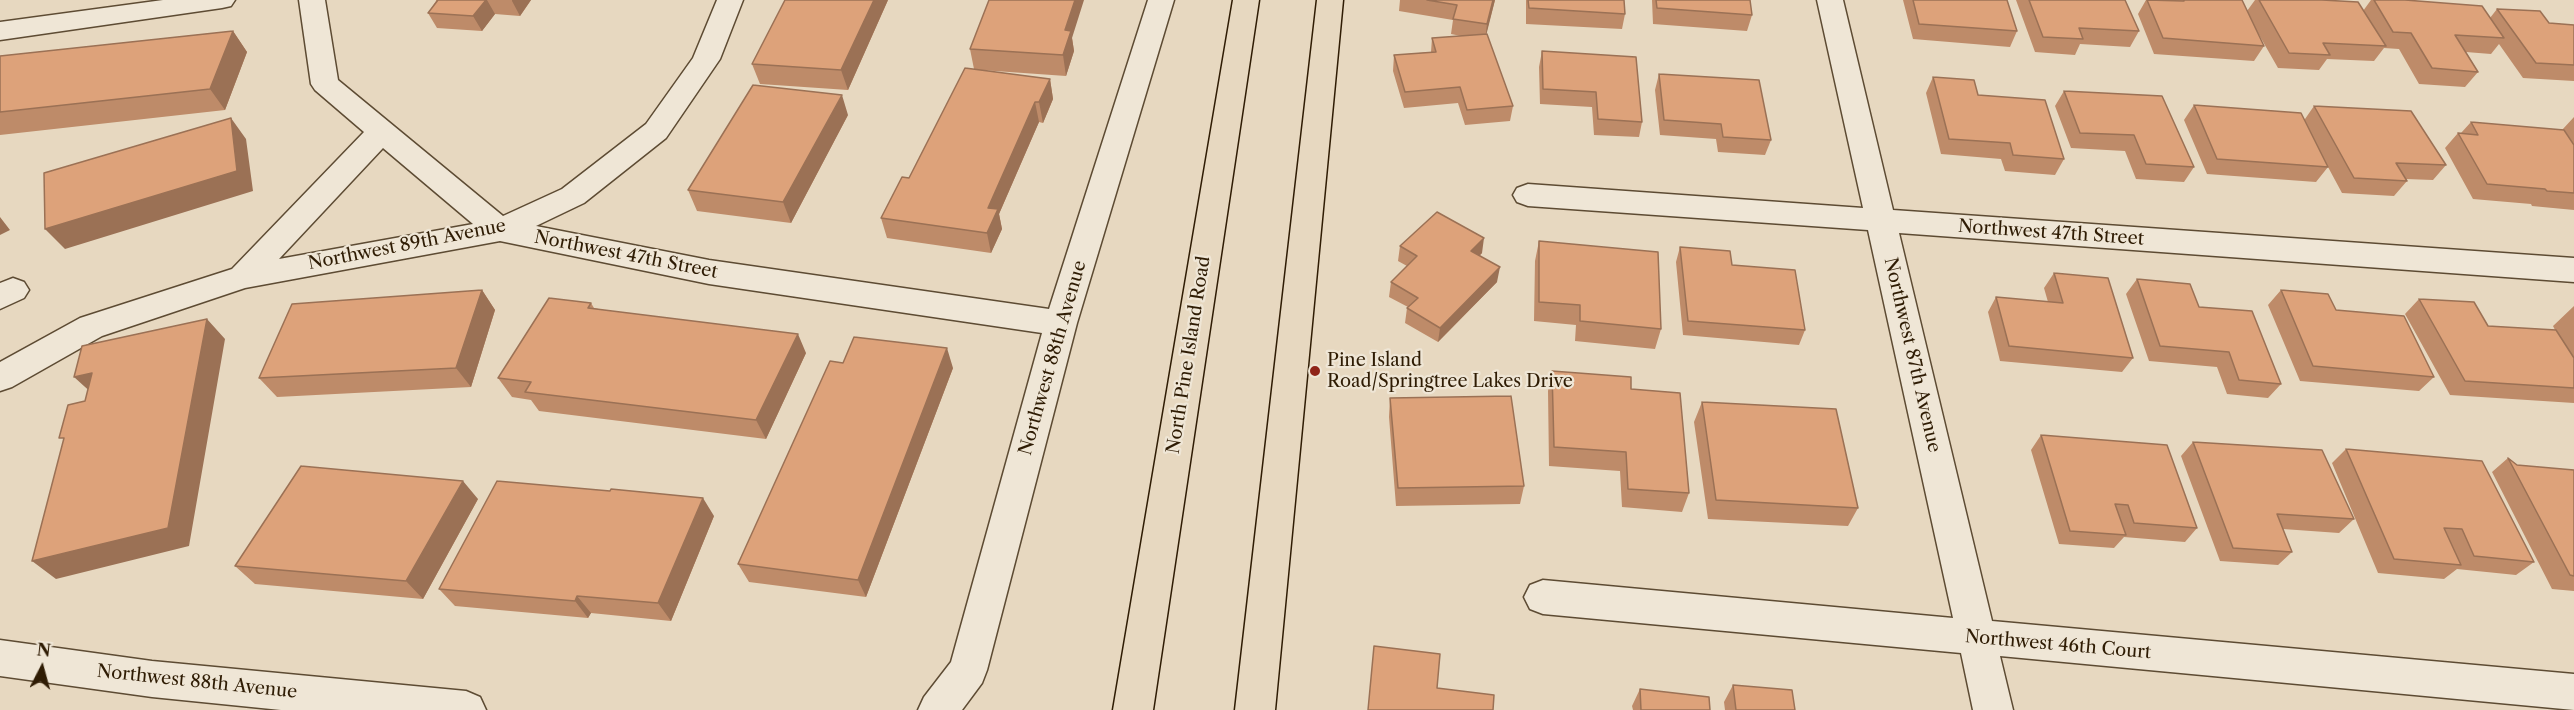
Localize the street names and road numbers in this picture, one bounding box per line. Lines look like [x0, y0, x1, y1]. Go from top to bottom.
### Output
street label: Northwest 89th Avenue [306, 215, 508, 275]
street label: Northwest 47th Street [1957, 216, 2145, 250]
street label: Northwest 47th Street [533, 227, 719, 283]
street label: North Pine Island Road [1163, 255, 1215, 455]
street label: Northwest 87th Avenue [1879, 255, 1945, 455]
street label: Northwest 88th Avenue [1015, 258, 1091, 458]
street label: Northwest 46th Court [1964, 626, 2152, 664]
street label: Northwest 88th Avenue [96, 661, 298, 703]

